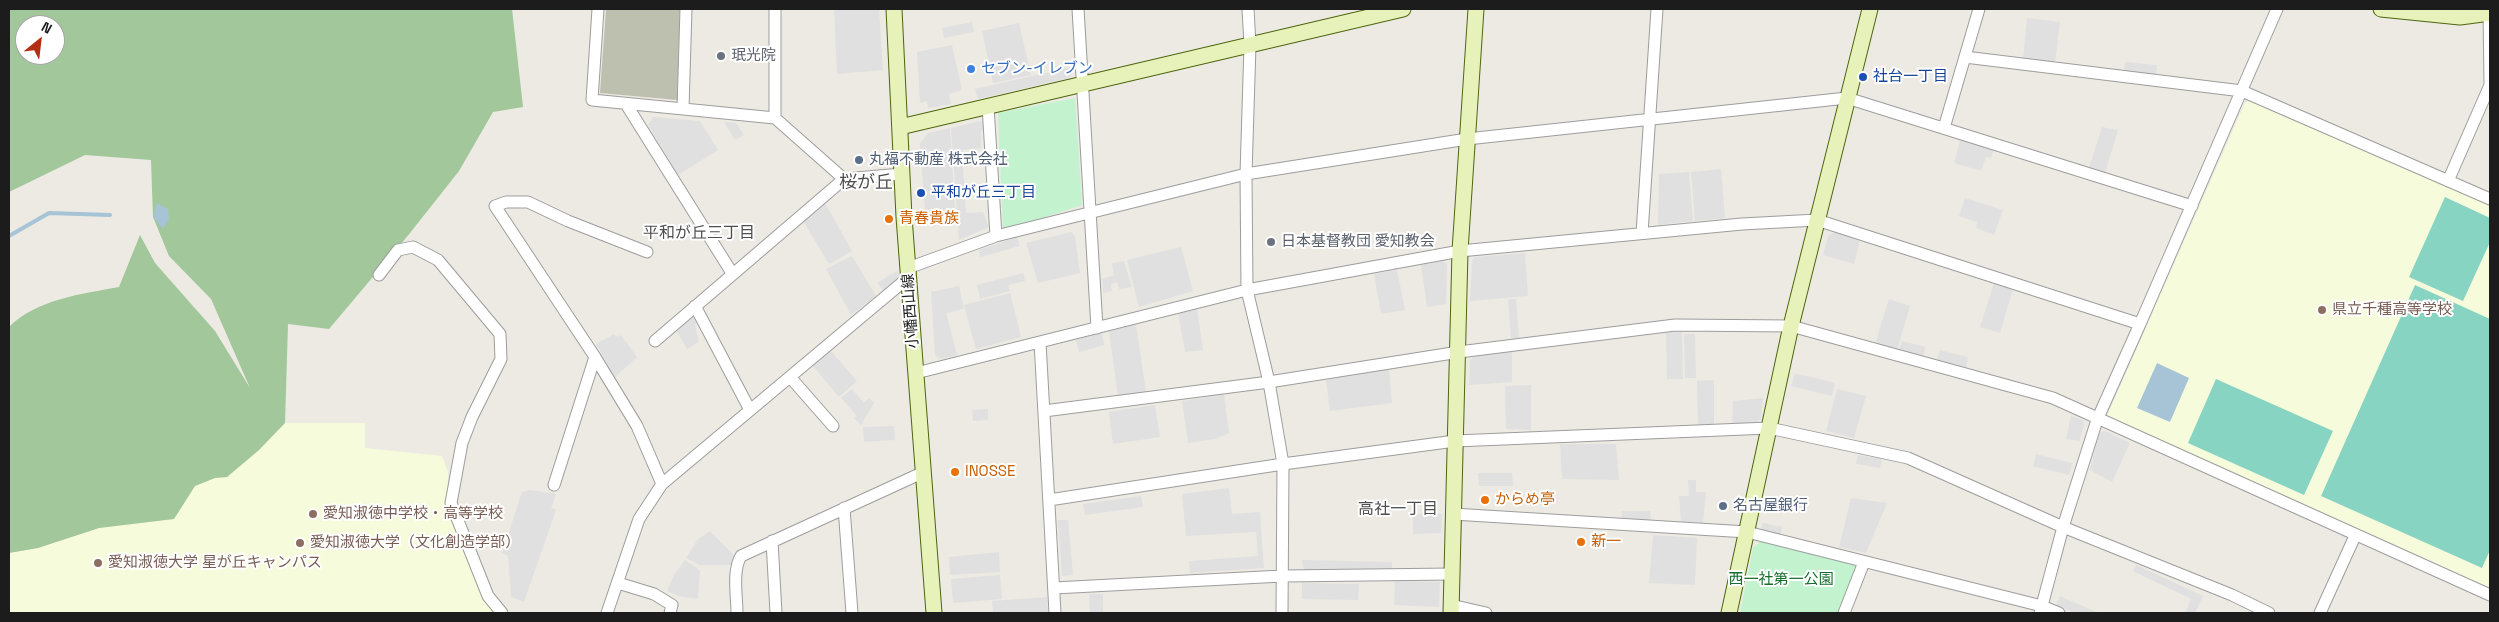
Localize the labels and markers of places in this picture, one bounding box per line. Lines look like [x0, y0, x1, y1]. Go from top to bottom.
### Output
place label: 珉光院 [731, 47, 776, 65]
marker: 珉光院 [715, 50, 727, 62]
place label: セブン-イレブン [981, 60, 1093, 78]
marker: セブン-イレブン [965, 63, 977, 75]
place label: 社台一丁目 [1873, 68, 1948, 86]
marker: 社台一丁目 [1857, 71, 1869, 83]
place label: 丸福不動産 株式会社 [869, 151, 1008, 169]
marker: 丸福不動産 株式会社 [853, 154, 865, 166]
place label: 平和が丘三丁目 [931, 184, 1036, 202]
marker: 平和が丘三丁目 [915, 187, 927, 199]
place label: 青春貴族 [899, 210, 959, 228]
marker: 青春貴族 [883, 213, 895, 225]
place label: 日本基督教団 愛知教会 [1281, 233, 1435, 251]
marker: 日本基督教団 愛知教会 [1265, 236, 1277, 248]
place label: 県立千種高等学校 [2332, 301, 2452, 319]
marker: 県立千種高等学校 [2316, 304, 2328, 316]
place label: INOSSE [965, 463, 1015, 481]
marker: INOSSE [949, 466, 961, 478]
place label: からめ亭 [1495, 491, 1555, 509]
marker: からめ亭 [1479, 494, 1491, 506]
place label: 名古屋銀行 [1733, 497, 1808, 515]
marker: 名古屋銀行 [1717, 500, 1729, 512]
place label: 愛知淑徳中学校・高等学校 [323, 505, 503, 523]
marker: 愛知淑徳中学校・高等学校 [307, 508, 319, 520]
place label: 新一 [1591, 533, 1621, 551]
place label: 愛知淑徳大学（文化創造学部） [310, 534, 520, 552]
marker: 新一 [1575, 536, 1587, 548]
marker: 愛知淑徳大学（文化創造学部） [294, 537, 306, 549]
place label: 愛知淑徳大学 星が丘キャンパス [108, 554, 322, 572]
marker: 愛知淑徳大学 星が丘キャンパス [92, 557, 104, 569]

